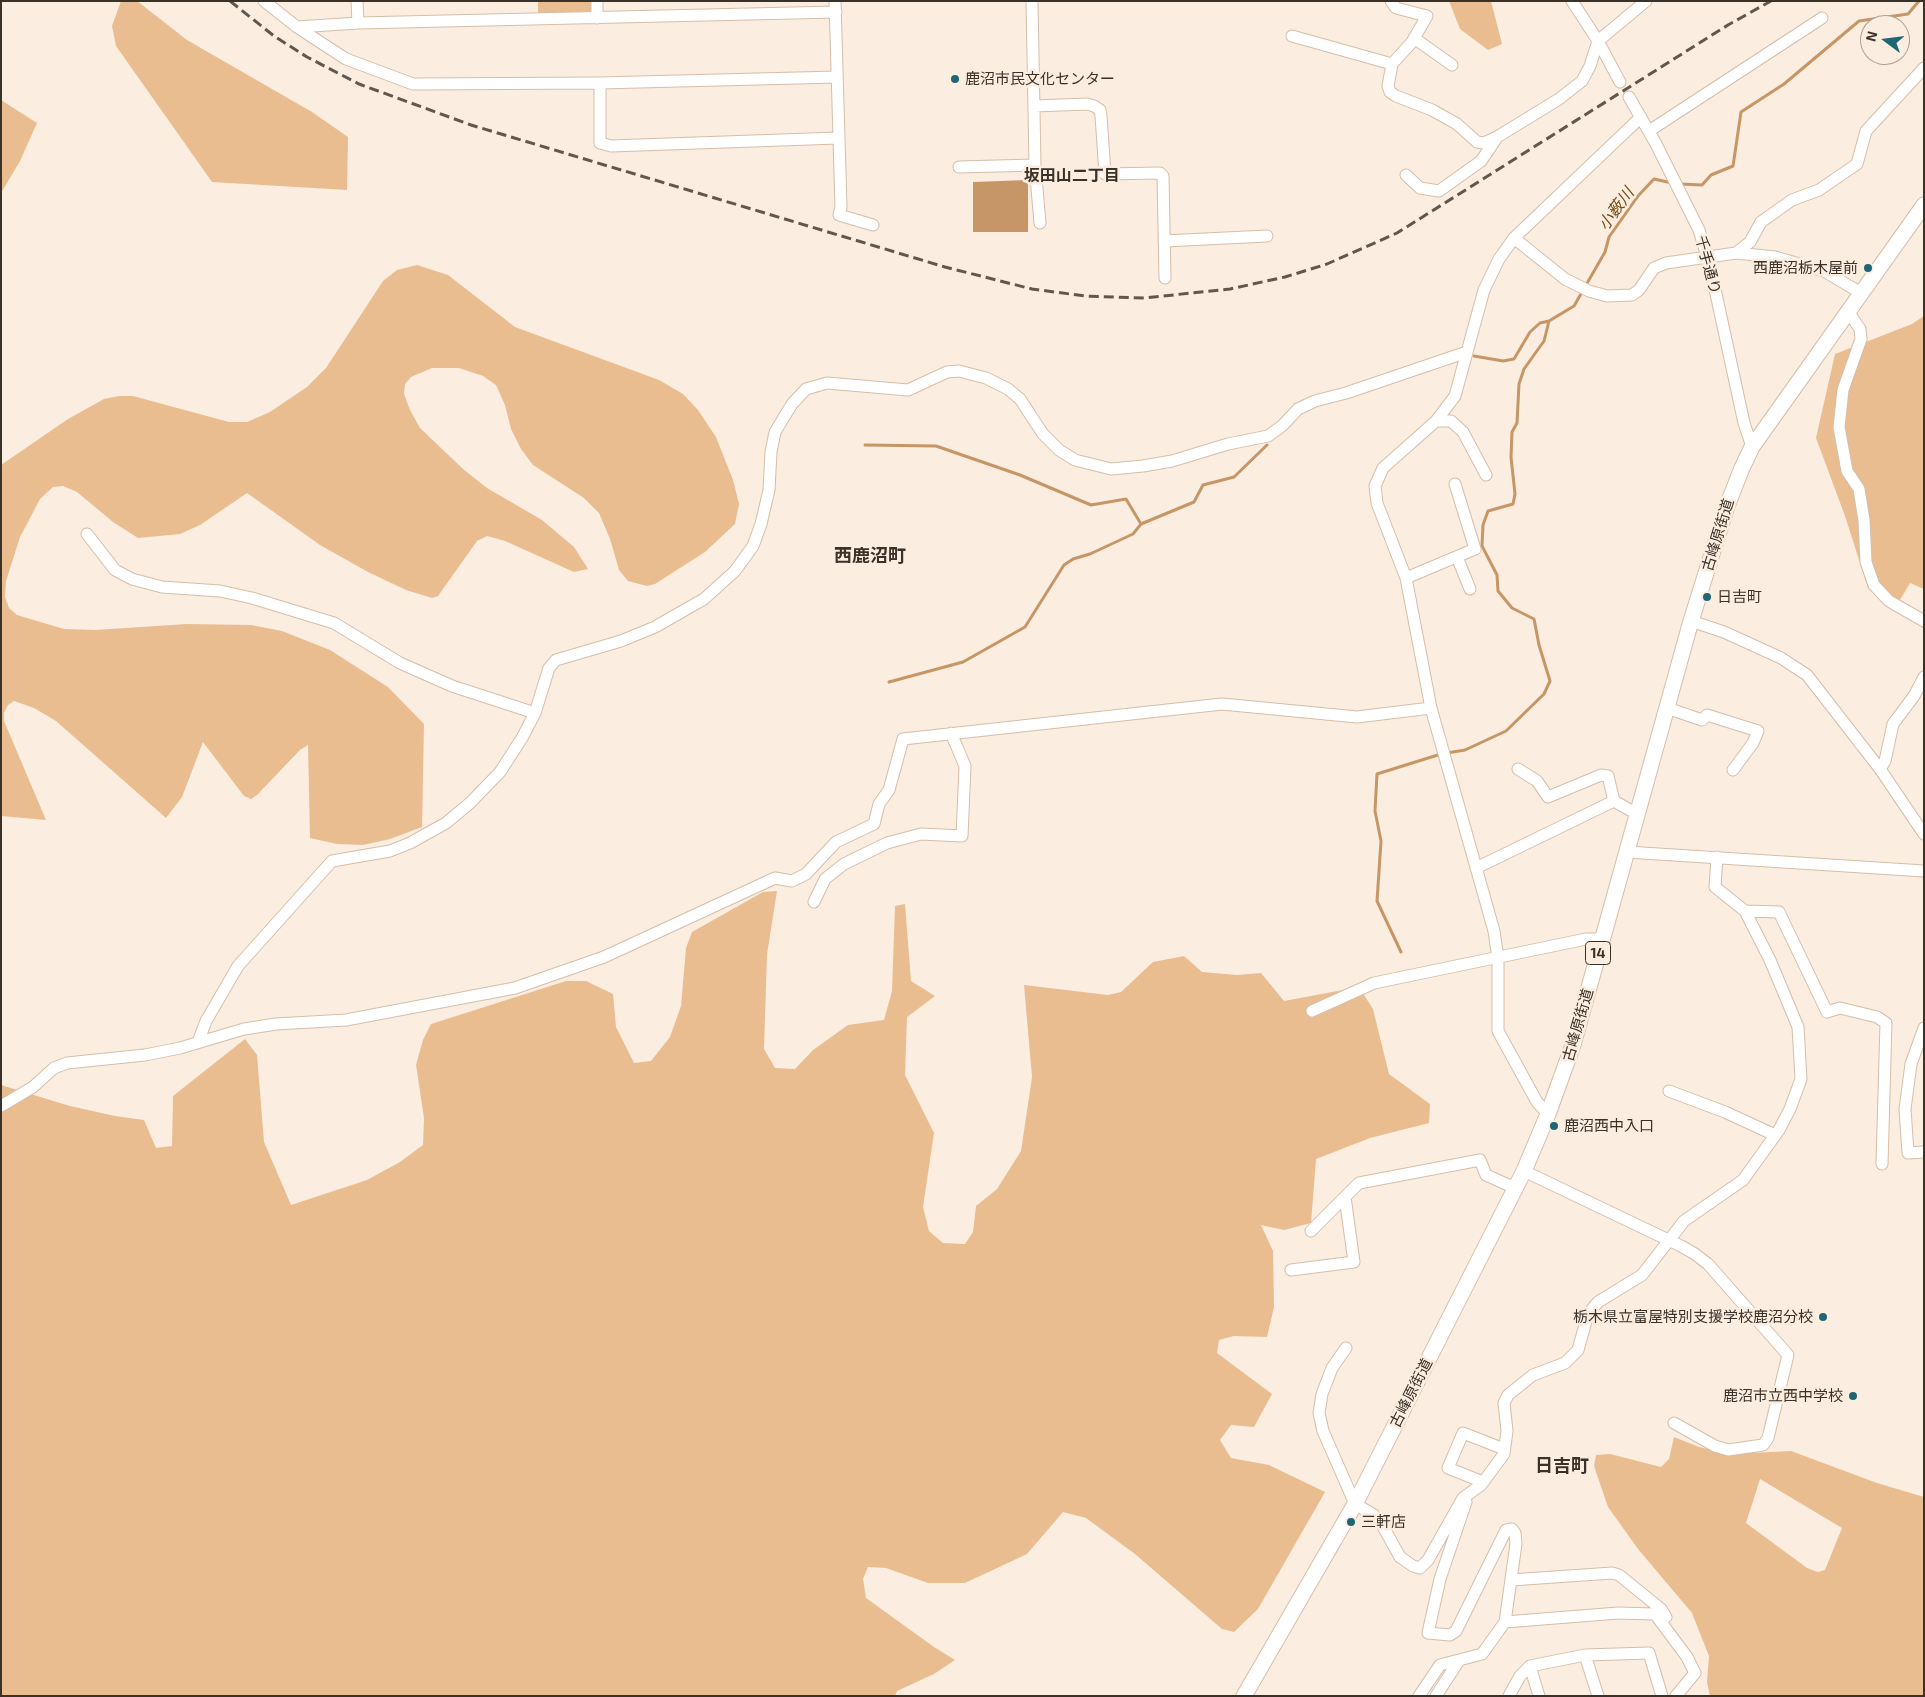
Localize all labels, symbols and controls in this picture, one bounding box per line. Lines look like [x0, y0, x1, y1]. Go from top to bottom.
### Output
north arrow [1860, 15, 1910, 65]
text: N [1861, 29, 1881, 43]
place label: 鹿沼市民文化センター [965, 70, 1115, 88]
marker: 鹿沼市民文化センター [949, 73, 961, 85]
district label: 坂田山二丁目 [1024, 166, 1120, 186]
water label: 小薮川 [1594, 184, 1638, 234]
street label: 千手通り [1692, 234, 1724, 296]
place label: 西鹿沼栃木屋前 [1753, 259, 1858, 277]
marker: 西鹿沼栃木屋前 [1862, 262, 1874, 274]
street label: 古峰原街道 [1698, 497, 1738, 573]
district label: 西鹿沼町 [834, 545, 906, 567]
place label: 日吉町 [1717, 588, 1762, 606]
marker: 日吉町 [1701, 591, 1713, 603]
road number: 14 [1586, 941, 1610, 964]
street label: 古峰原街道 [1559, 986, 1597, 1064]
place label: 鹿沼西中入口 [1564, 1117, 1654, 1135]
marker: 鹿沼西中入口 [1548, 1120, 1560, 1132]
place label: 栃木県立富屋特別支援学校鹿沼分校 [1573, 1308, 1813, 1326]
marker: 栃木県立富屋特別支援学校鹿沼分校 [1817, 1311, 1829, 1323]
street label: 古峰原街道 [1386, 1356, 1436, 1430]
place label: 鹿沼市立西中学校 [1723, 1387, 1843, 1405]
marker: 鹿沼市立西中学校 [1847, 1390, 1859, 1402]
district label: 日吉町 [1535, 1455, 1589, 1477]
place label: 三軒店 [1361, 1513, 1406, 1531]
marker: 三軒店 [1345, 1516, 1357, 1528]

